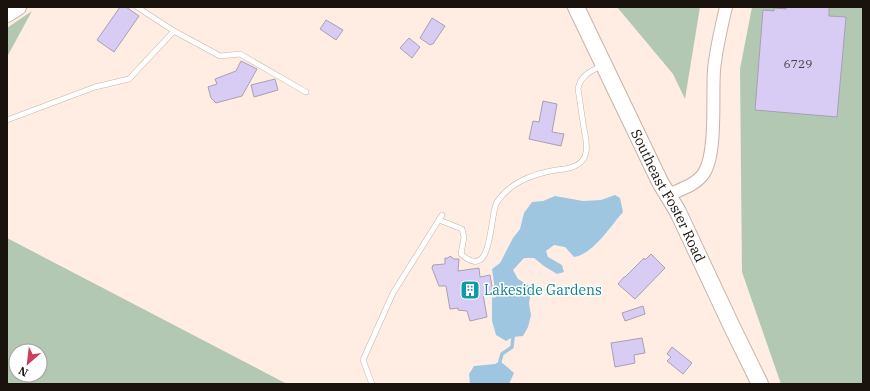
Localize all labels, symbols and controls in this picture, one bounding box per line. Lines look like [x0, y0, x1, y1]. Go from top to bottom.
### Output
house number: 6729 [784, 56, 812, 71]
street label: Southeast Foster Road [627, 126, 709, 265]
building icon: Lakeside Gardens [459, 279, 481, 301]
place label: Lakeside Gardens [484, 281, 602, 299]
north arrow [8, 343, 48, 383]
text: N [16, 363, 30, 380]

